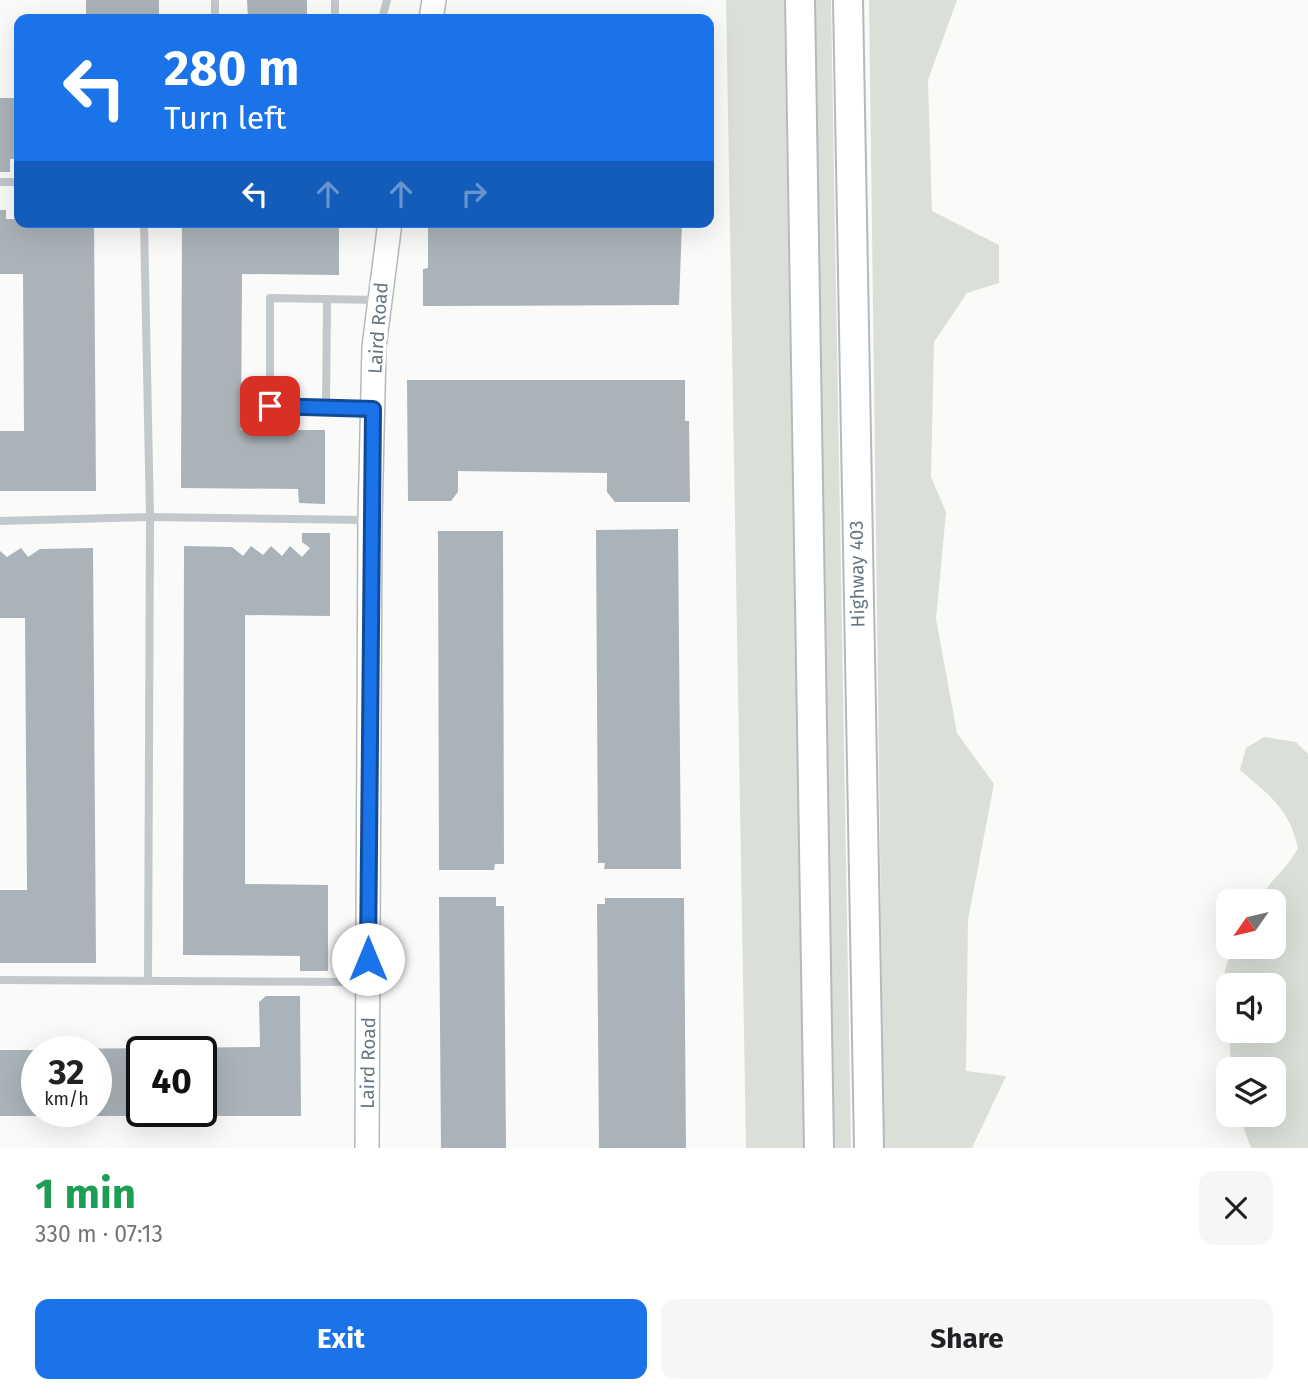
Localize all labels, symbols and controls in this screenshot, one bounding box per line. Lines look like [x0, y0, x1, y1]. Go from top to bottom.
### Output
text: 280 m [164, 39, 300, 98]
icon: left [49, 42, 140, 133]
text: Turn left [164, 99, 286, 137]
icon: left [236, 175, 274, 213]
icon: ahead [309, 175, 347, 213]
icon: ahead [382, 175, 420, 213]
icon: right [455, 175, 493, 213]
street label: Laird Road [363, 281, 393, 375]
pin [240, 376, 300, 436]
icon: arrive [251, 387, 289, 425]
street label: Highway 403 [845, 520, 869, 628]
north arrow [1216, 889, 1286, 959]
map controls [1216, 889, 1286, 1127]
position arrow [331, 922, 405, 996]
button: sound [1216, 973, 1286, 1043]
street label: Laird Road [356, 1017, 380, 1109]
speed limit sign: 40 [126, 1036, 217, 1127]
text: 32 [49, 1051, 84, 1093]
button: layers [1216, 1057, 1286, 1127]
text: km/h [44, 1088, 89, 1110]
text: 1 min [35, 1169, 136, 1219]
button: close [1199, 1171, 1273, 1245]
text: 330 m · 07:13 [35, 1220, 163, 1248]
button: Exit [35, 1299, 647, 1379]
button: Share [661, 1299, 1273, 1379]

